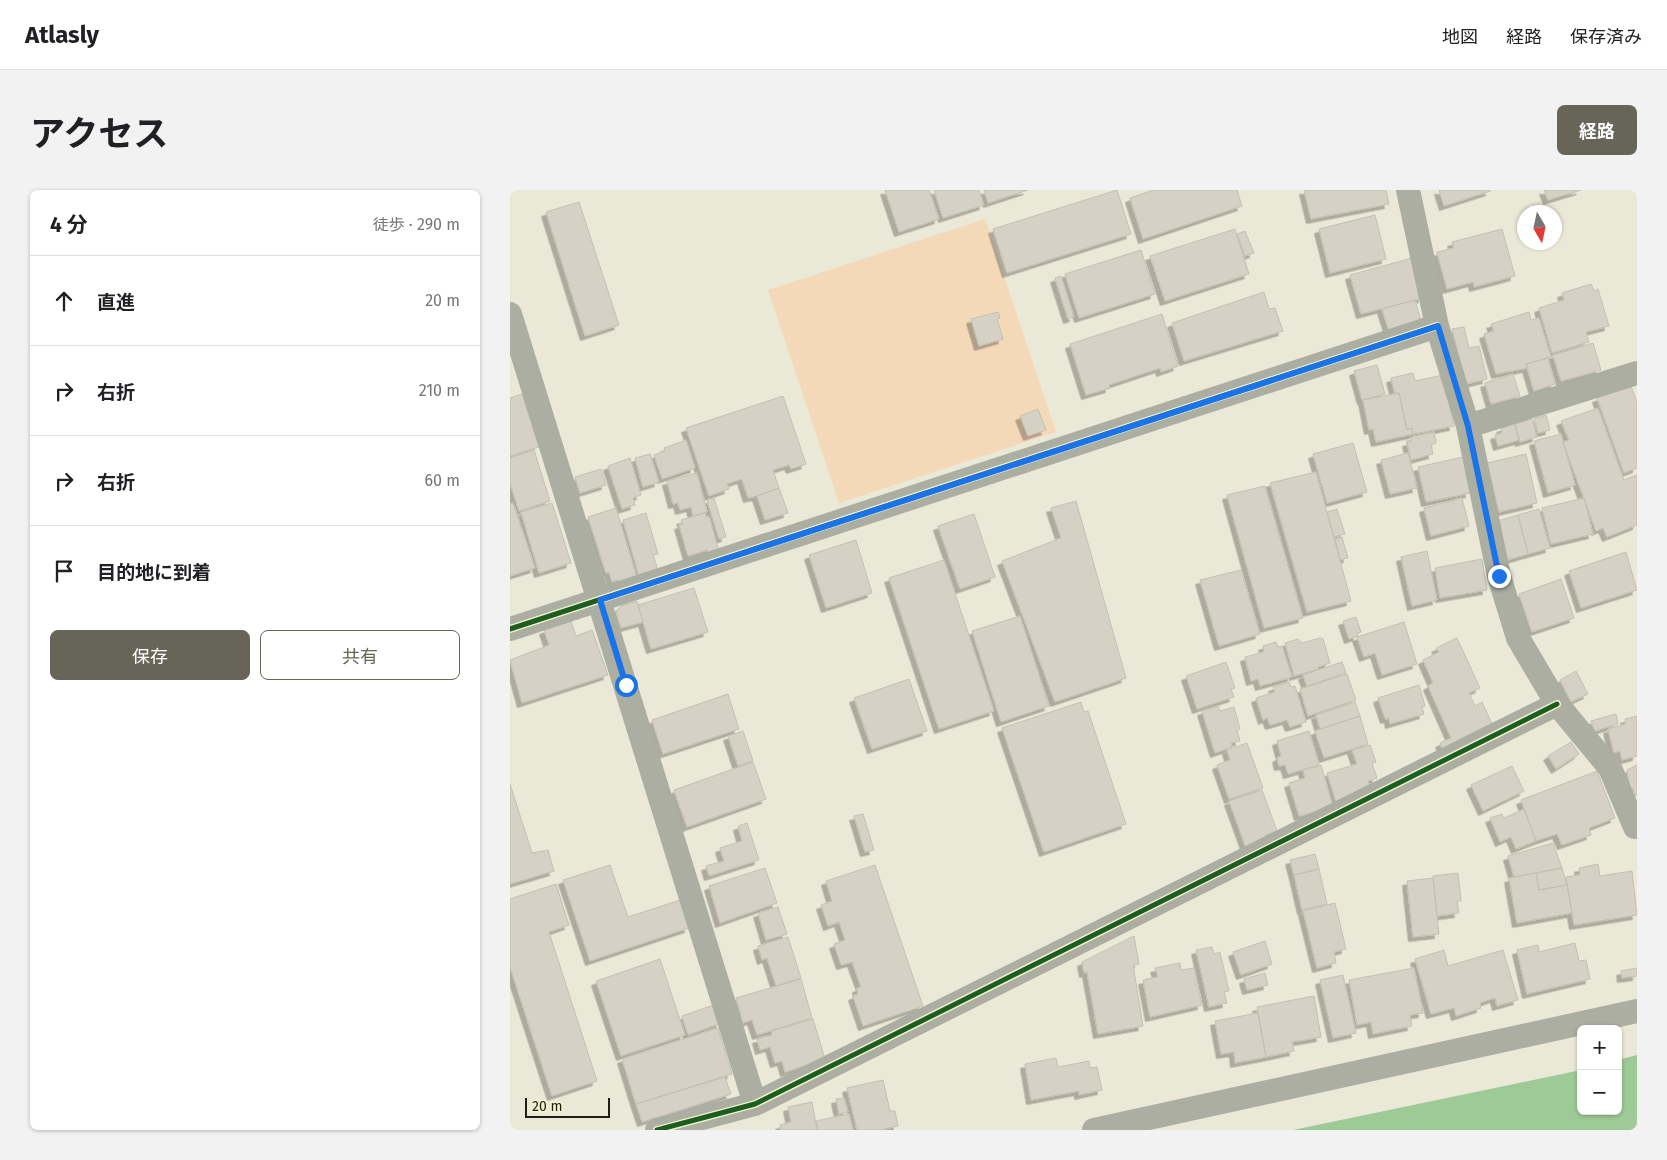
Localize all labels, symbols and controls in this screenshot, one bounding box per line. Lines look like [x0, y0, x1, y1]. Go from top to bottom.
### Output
text: Atlasly [25, 21, 99, 49]
text: 地図 [1442, 26, 1478, 48]
text: 経路 [1506, 26, 1542, 48]
text: 保存済み [1570, 26, 1642, 48]
button: 経路 [1557, 105, 1637, 155]
text: アクセス [30, 113, 168, 155]
north arrow [1517, 205, 1562, 250]
text: 4 分 [50, 212, 88, 238]
text: 徒歩 · 290 m [373, 215, 460, 234]
icon: ahead [50, 287, 78, 315]
text: 直進 [97, 291, 135, 314]
text: 20 m [425, 291, 460, 310]
icon: right [50, 377, 78, 405]
text: 右折 [97, 381, 135, 404]
text: 210 m [419, 381, 460, 400]
icon: right [50, 467, 78, 495]
text: 右折 [97, 471, 135, 494]
text: 60 m [425, 471, 460, 490]
icon: arrive [50, 557, 78, 585]
text: 目的地に到着 [97, 561, 211, 584]
route end [1488, 565, 1511, 588]
button: 保存 [50, 630, 250, 680]
button: 共有 [260, 630, 460, 680]
route start [615, 674, 638, 697]
map controls [1577, 1025, 1622, 1115]
button: + [1577, 1025, 1622, 1070]
button: − [1577, 1070, 1622, 1115]
scale bar [525, 1095, 610, 1118]
text: 20 m [532, 1098, 562, 1115]

